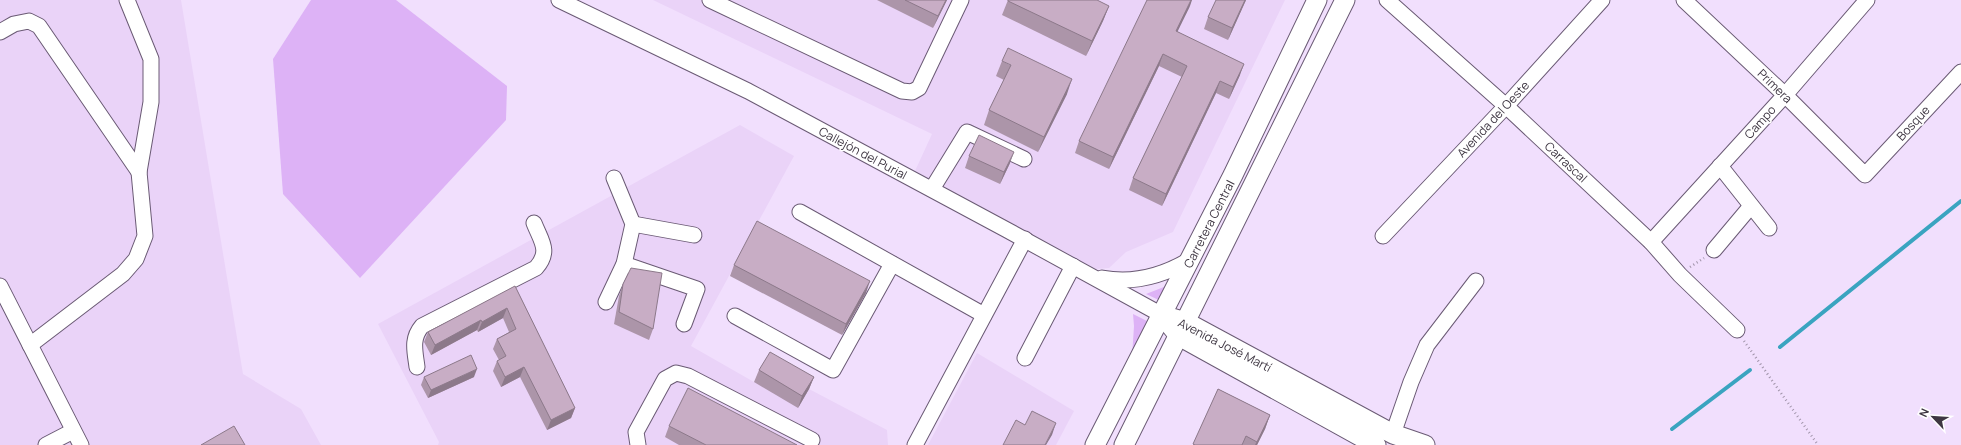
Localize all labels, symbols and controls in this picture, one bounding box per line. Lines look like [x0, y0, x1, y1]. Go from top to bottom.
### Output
street label: Primera [1754, 65, 1796, 107]
street label: Avenida del Oeste [1453, 77, 1533, 161]
street label: Campo [1740, 102, 1780, 142]
street label: Bosque [1892, 102, 1934, 144]
street label: Callejón del Purial [816, 123, 910, 183]
street label: Carrascal [1541, 138, 1591, 186]
street label: Carretera Central [1180, 177, 1238, 271]
street label: Avenida José Martí [1175, 314, 1275, 376]
north arrow [1913, 397, 1953, 437]
text: N [1915, 406, 1932, 419]

